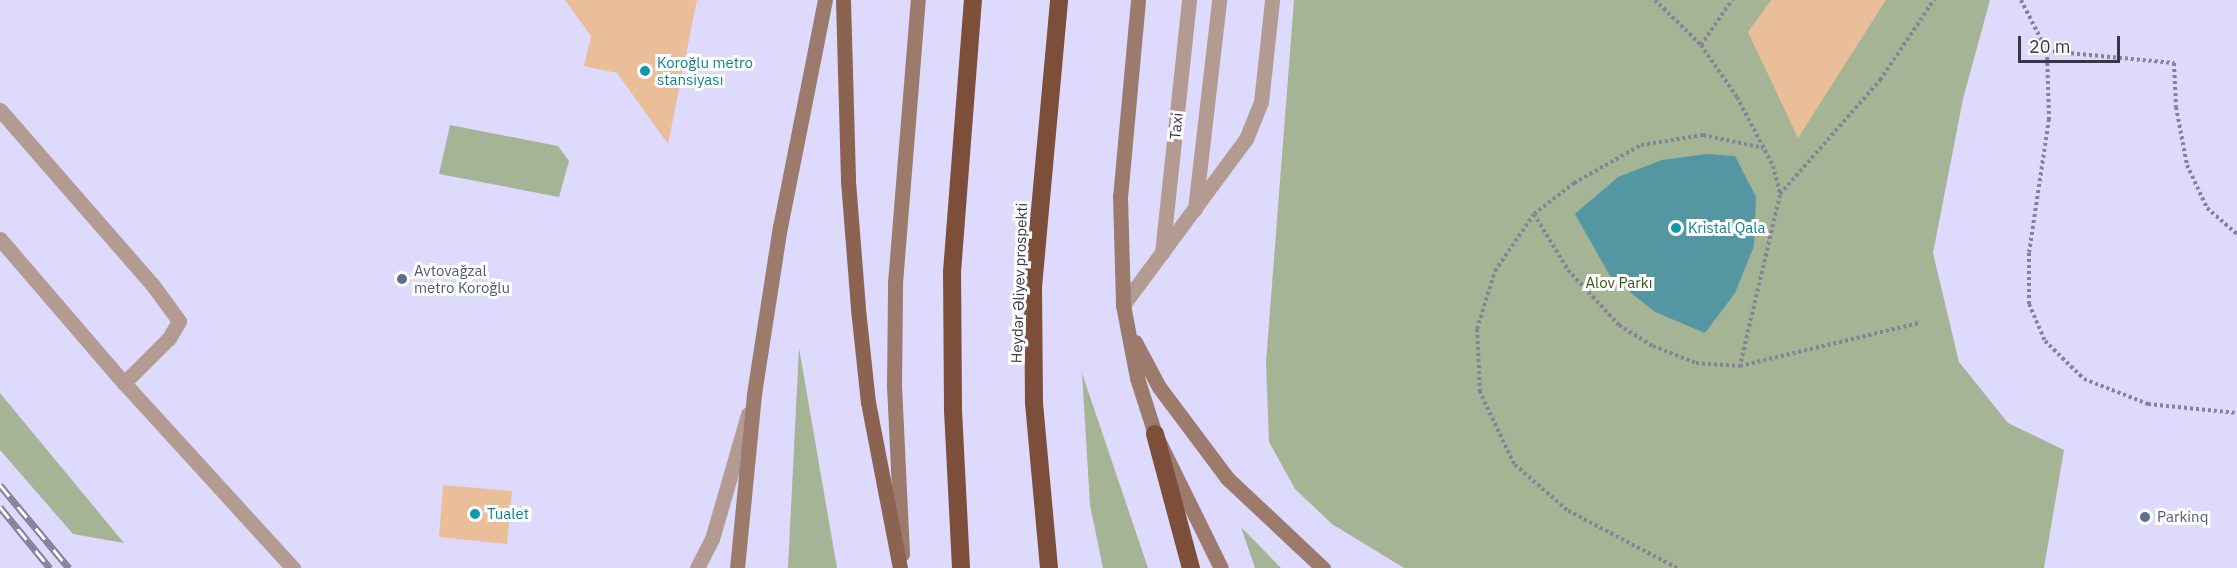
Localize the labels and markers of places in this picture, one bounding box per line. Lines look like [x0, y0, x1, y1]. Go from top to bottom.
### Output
place label: Koroğlu metro stansiyası [657, 53, 753, 88]
marker: Koroğlu metro stansiyası [638, 64, 652, 78]
place label: Kristal Qala [1688, 219, 1765, 237]
marker: Kristal Qala [1669, 221, 1683, 235]
place label: Avtovağzal metro Koroğlu [414, 261, 510, 296]
marker: Avtovağzal metro Koroğlu [395, 272, 409, 286]
place label: Tualet [487, 505, 529, 523]
marker: Tualet [468, 507, 482, 521]
place label: Parkinq [2157, 508, 2208, 526]
marker: Parkinq [2138, 510, 2152, 524]

